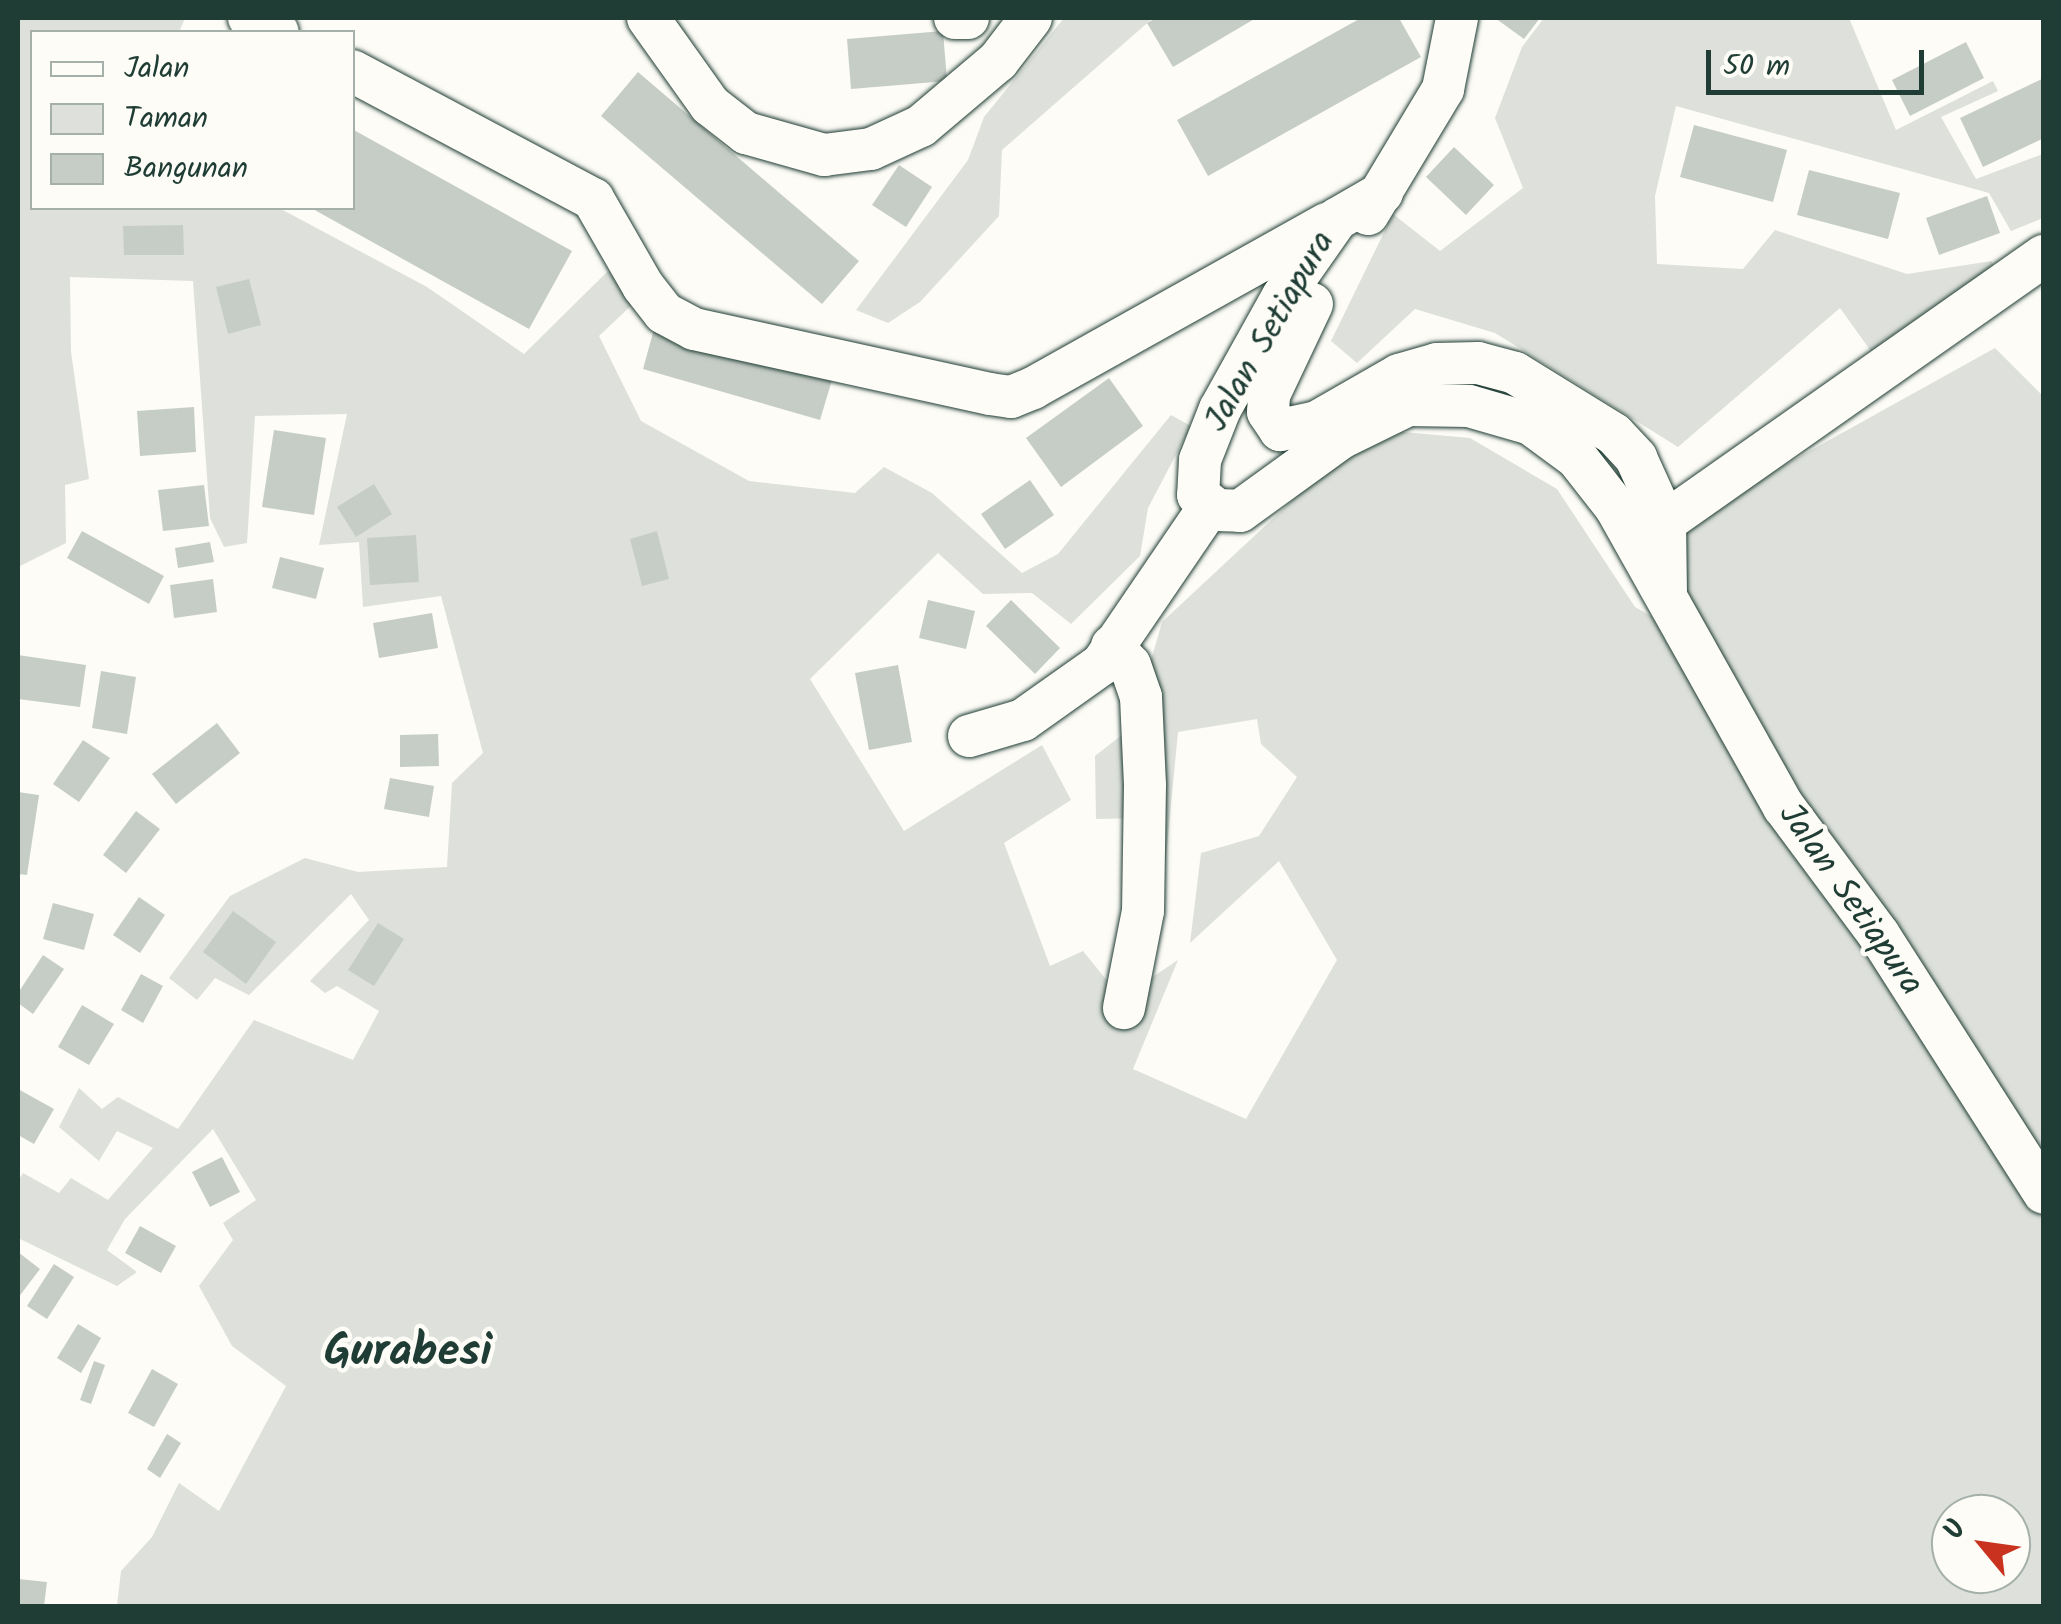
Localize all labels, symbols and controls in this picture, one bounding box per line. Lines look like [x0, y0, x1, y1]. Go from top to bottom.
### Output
legend [30, 30, 355, 210]
scale bar [1711, 30, 1928, 92]
text: 50 m [1723, 43, 1790, 91]
text: Jalan [124, 45, 190, 93]
text: Taman [124, 95, 208, 143]
text: Bangunan [124, 145, 248, 193]
street label: Jalan Setiapura [1197, 224, 1345, 440]
street label: Jalan Setiapura [1768, 796, 1932, 1004]
district label: Gurabesi [324, 1327, 492, 1381]
north arrow [1931, 1494, 2031, 1594]
text: U [1932, 1512, 1980, 1548]

